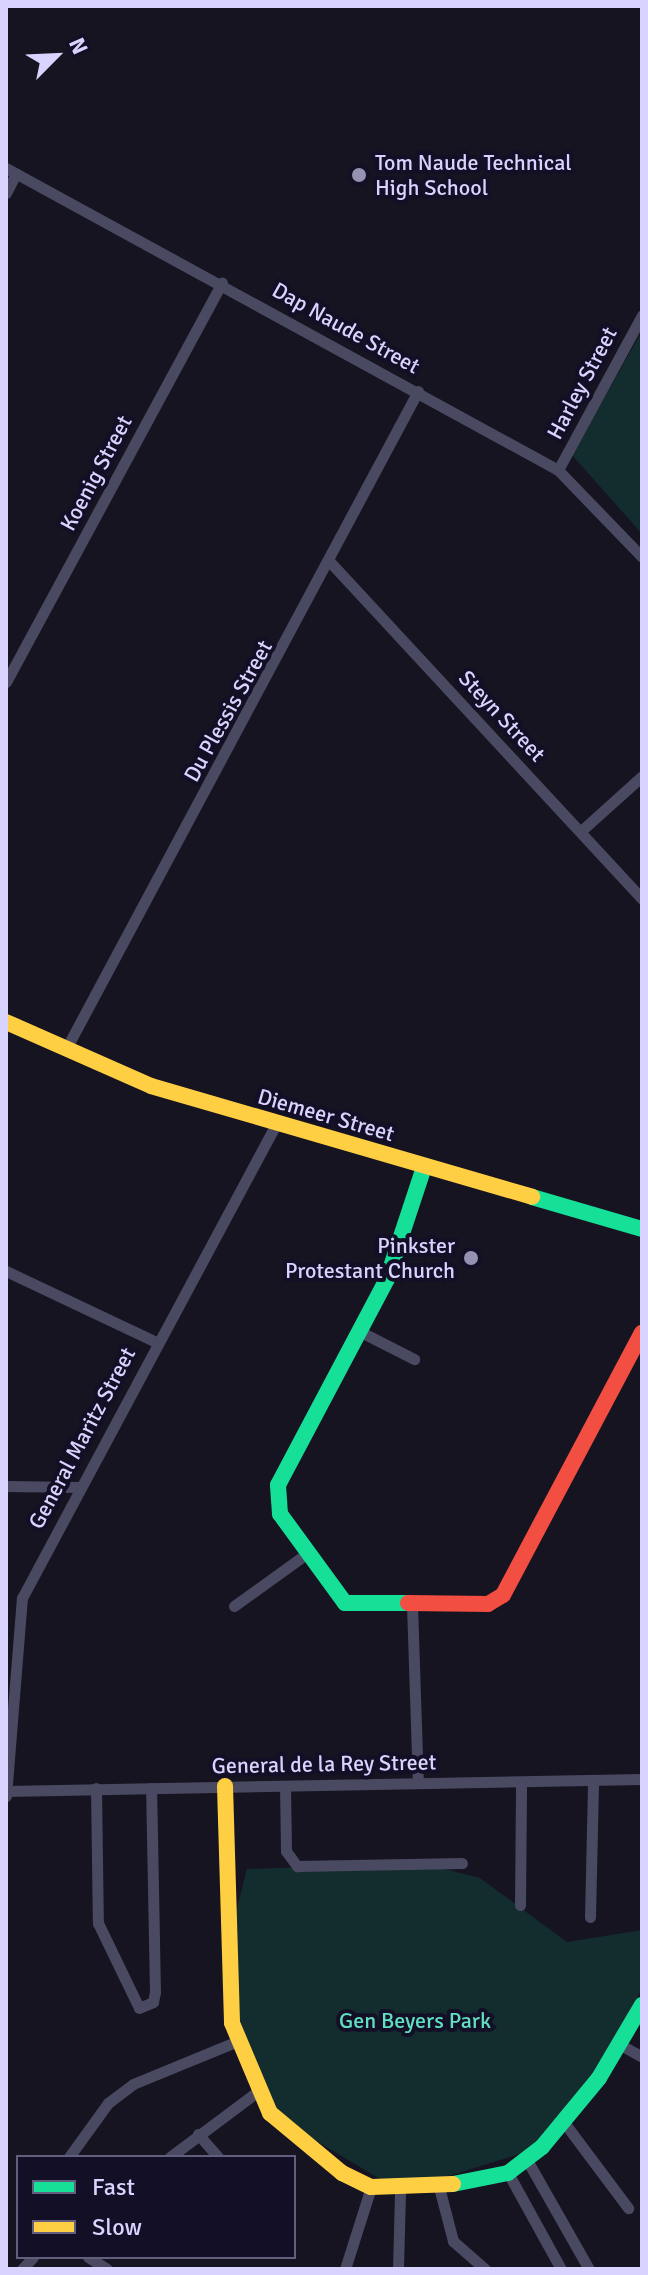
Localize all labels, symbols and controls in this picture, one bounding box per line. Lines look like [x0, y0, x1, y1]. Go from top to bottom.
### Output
north arrow [16, 16, 96, 96]
text: N [63, 34, 94, 59]
place label: Tom Naude Technical High School [375, 149, 572, 200]
marker: Tom Naude Technical High School [350, 166, 368, 184]
street label: Dap Naude Street [268, 277, 424, 379]
street label: Harley Street [541, 322, 623, 444]
street label: Koenig Street [55, 411, 137, 535]
street label: Du Plessis Street [178, 636, 278, 786]
street label: Steyn Street [453, 665, 551, 767]
street label: Diemeer Street [255, 1083, 397, 1147]
place label: Pinkster Protestant Church [285, 1232, 455, 1284]
marker: Pinkster Protestant Church [462, 1249, 480, 1267]
street label: General Maritz Street [23, 1343, 141, 1533]
street label: General de la Rey Street [211, 1749, 437, 1779]
park label: Gen Beyers Park [339, 2008, 491, 2034]
legend [16, 2155, 296, 2259]
text: Fast [92, 2172, 135, 2202]
text: Slow [92, 2212, 142, 2242]

